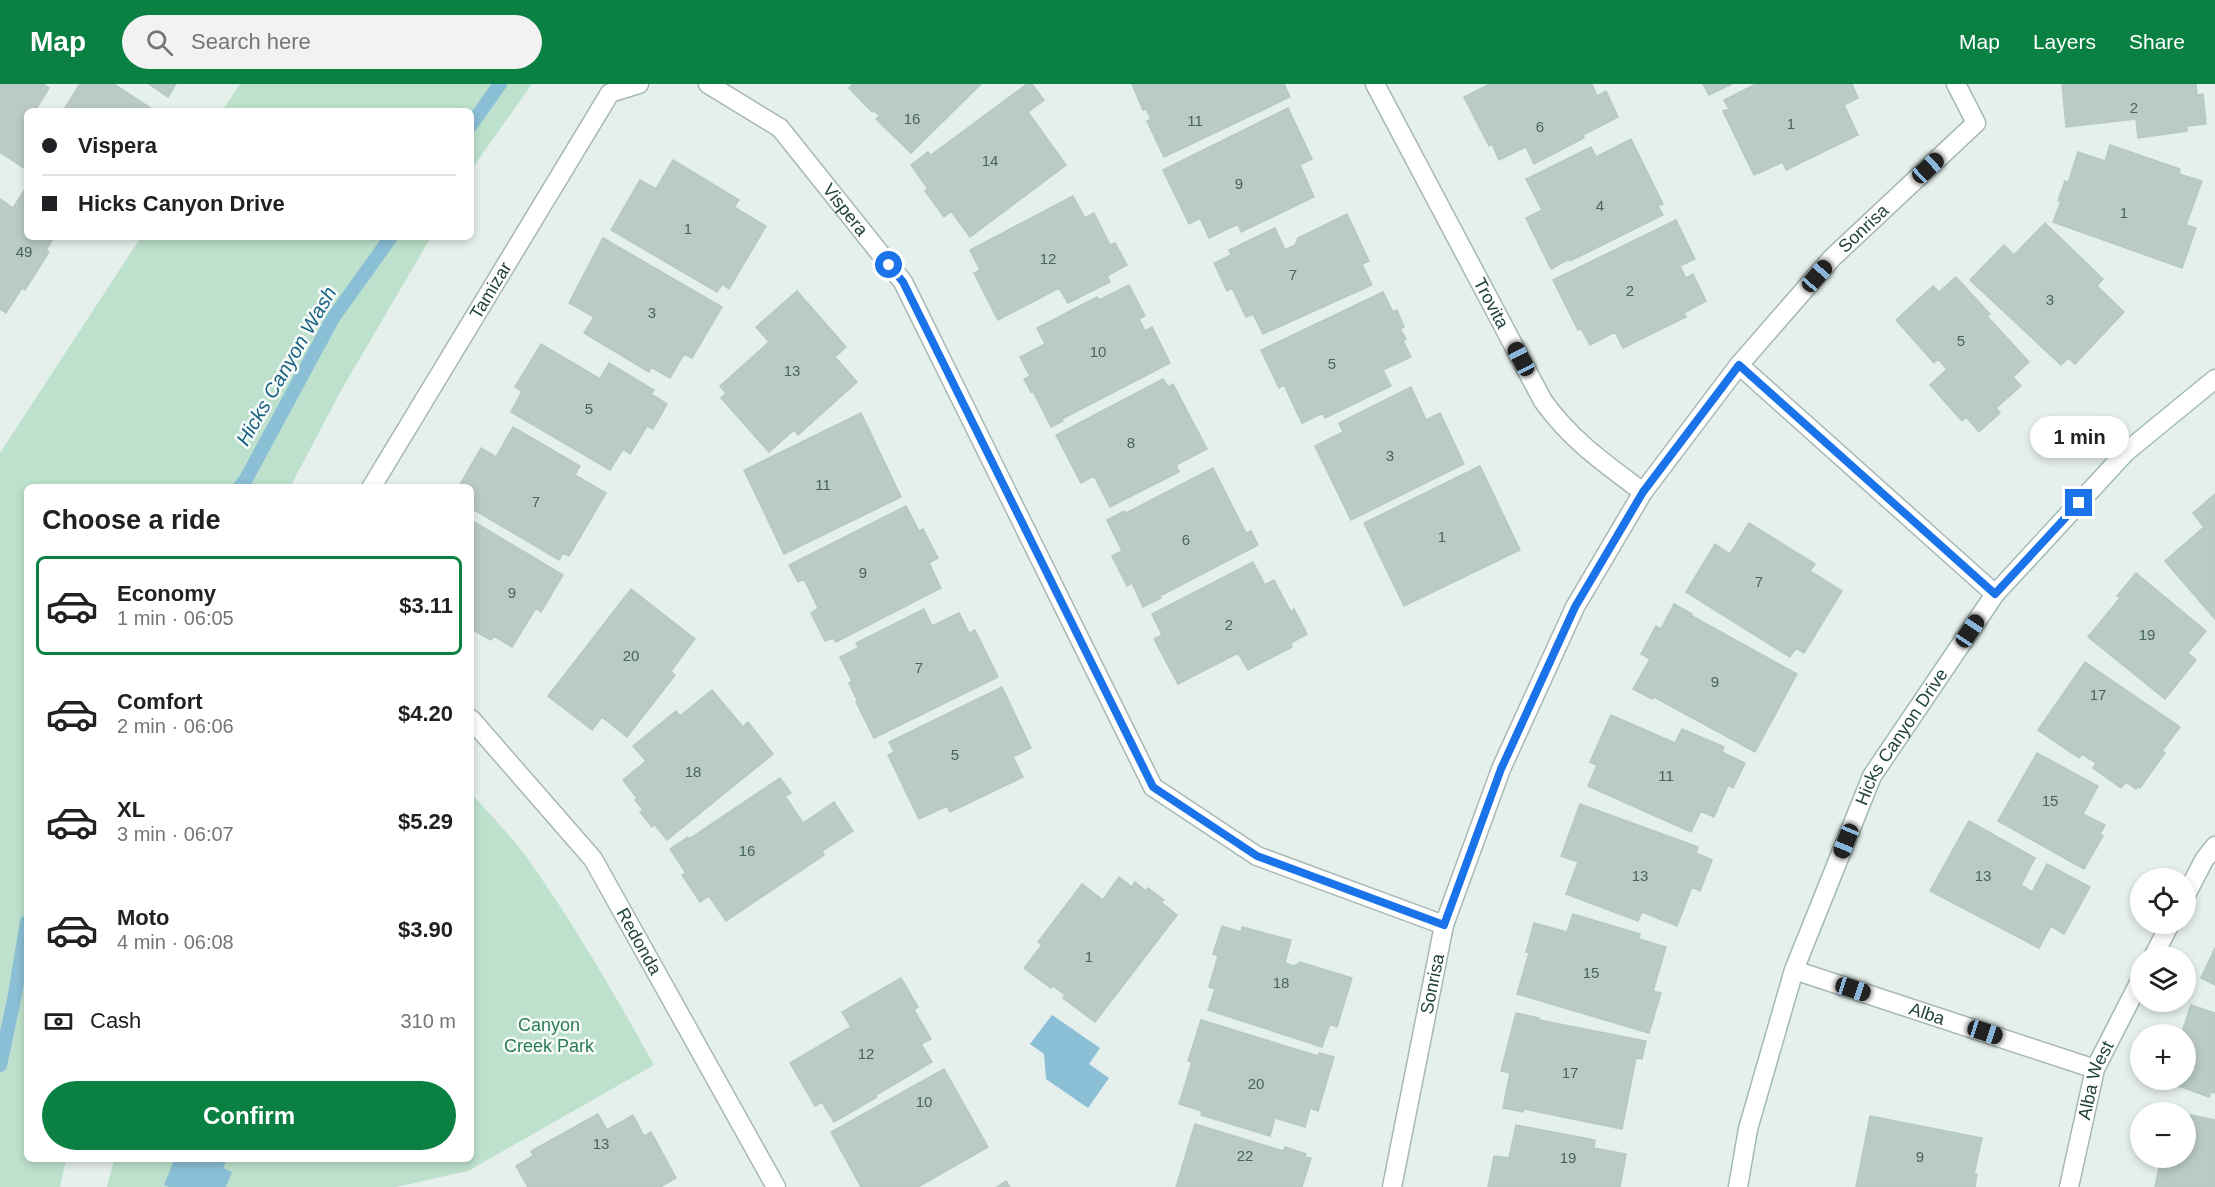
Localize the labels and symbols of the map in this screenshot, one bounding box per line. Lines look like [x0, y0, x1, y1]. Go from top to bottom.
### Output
house number: 2 [2130, 99, 2138, 116]
house number: 16 [904, 110, 920, 127]
house number: 11 [1187, 112, 1203, 129]
house number: 1 [1787, 115, 1795, 132]
house number: 6 [1536, 118, 1544, 135]
car [1909, 149, 1947, 187]
house number: 14 [982, 152, 998, 169]
house number: 9 [1235, 175, 1243, 192]
street label: Vispera [819, 180, 873, 240]
house number: 4 [1596, 197, 1604, 214]
street label: Sonrisa [1834, 200, 1893, 257]
house number: 1 [2120, 204, 2128, 221]
house number: 1 [684, 220, 692, 237]
house number: 49 [16, 243, 32, 260]
house number: 12 [1040, 250, 1056, 267]
route start [875, 251, 902, 278]
car [1798, 257, 1836, 295]
street label: Tamizar [466, 258, 515, 323]
house number: 7 [1289, 266, 1297, 283]
street label: Trovita [1470, 274, 1513, 333]
house number: 2 [1626, 282, 1634, 299]
water label: Hicks Canyon Wash [232, 283, 340, 449]
house number: 3 [2046, 291, 2054, 308]
house number: 3 [648, 304, 656, 321]
house number: 5 [1957, 332, 1965, 349]
car [1505, 339, 1537, 379]
house number: 10 [1090, 343, 1106, 360]
house number: 5 [1328, 355, 1336, 372]
house number: 13 [784, 362, 800, 379]
house number: 5 [585, 400, 593, 417]
callout: 1 min [2030, 416, 2128, 458]
house number: 8 [1127, 434, 1135, 451]
house number: 3 [1386, 447, 1394, 464]
house number: 11 [815, 476, 831, 493]
route end [2065, 489, 2092, 516]
house number: 7 [532, 493, 540, 510]
house number: 1 [1438, 528, 1446, 545]
house number: 6 [1182, 531, 1190, 548]
house number: 9 [859, 564, 867, 581]
house number: 7 [1755, 573, 1763, 590]
house number: 9 [508, 584, 516, 601]
car [1952, 611, 1988, 651]
house number: 2 [1225, 616, 1233, 633]
house number: 19 [2139, 626, 2155, 643]
house number: 20 [623, 647, 639, 664]
house number: 7 [915, 659, 923, 676]
street label: Hicks Canyon Drive [1851, 665, 1952, 808]
house number: 9 [1711, 673, 1719, 690]
house number: 17 [2090, 686, 2106, 703]
house number: 5 [951, 746, 959, 763]
house number: 18 [685, 763, 701, 780]
house number: 11 [1658, 767, 1674, 784]
house number: 15 [2042, 792, 2058, 809]
car [1831, 821, 1861, 861]
house number: 16 [739, 842, 755, 859]
house number: 13 [1632, 867, 1648, 884]
house number: 13 [1975, 867, 1991, 884]
street label: Redonda [612, 905, 666, 979]
house number: 1 [1085, 948, 1093, 965]
street label: Sonrisa [1417, 951, 1448, 1016]
house number: 15 [1583, 964, 1599, 981]
house number: 18 [1273, 974, 1289, 991]
car [1833, 975, 1873, 1003]
street label: Alba [1907, 999, 1948, 1029]
park label: Canyon Creek Park [504, 1015, 595, 1056]
car [1965, 1018, 2005, 1046]
street label: Alba West [2074, 1038, 2118, 1122]
house number: 12 [858, 1045, 874, 1062]
house number: 17 [1562, 1064, 1578, 1081]
house number: 20 [1248, 1075, 1264, 1092]
house number: 10 [916, 1093, 932, 1110]
house number: 13 [593, 1135, 609, 1152]
house number: 22 [1237, 1147, 1253, 1164]
house number: 9 [1916, 1148, 1924, 1165]
house number: 19 [1560, 1149, 1576, 1166]

